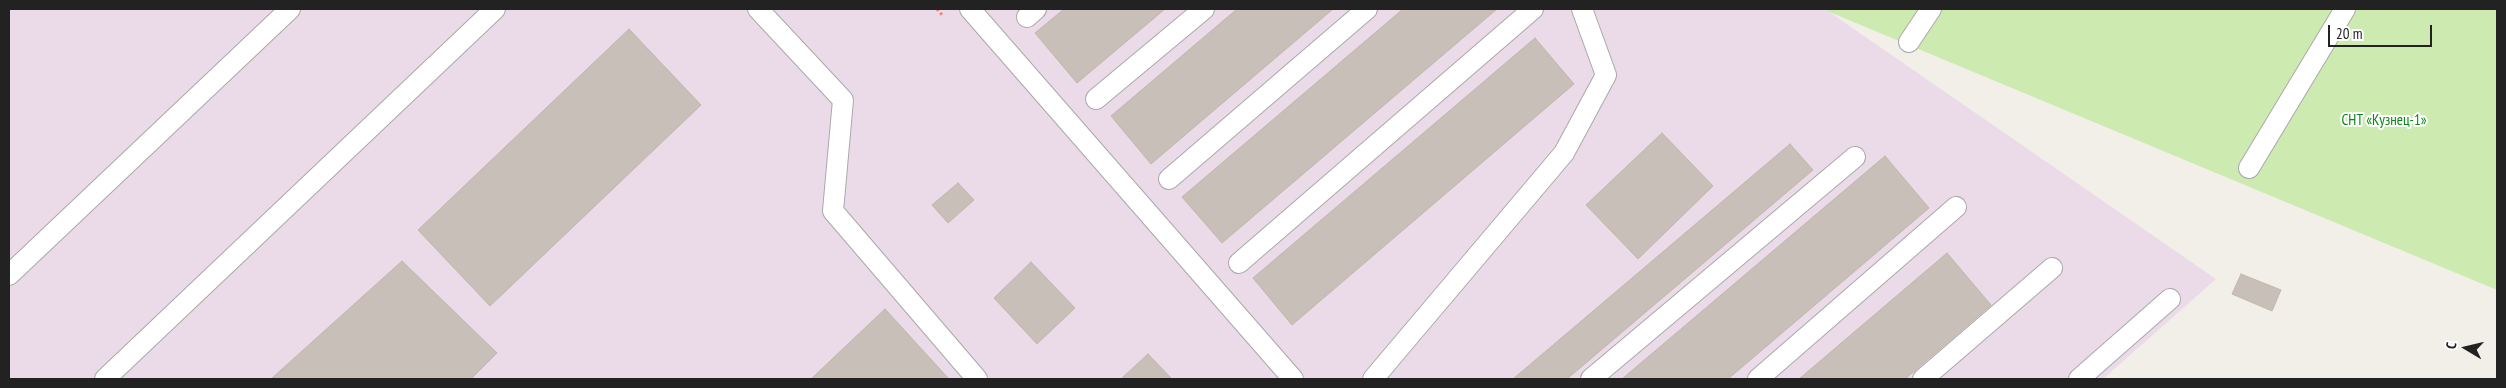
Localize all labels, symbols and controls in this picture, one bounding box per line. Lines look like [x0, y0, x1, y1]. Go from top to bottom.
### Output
scale bar [2331, 15, 2435, 47]
text: 20 m [2336, 24, 2362, 43]
park label: СНТ «Кузнец-1» [2341, 112, 2427, 130]
north arrow [2441, 323, 2491, 373]
text: С [2442, 341, 2461, 350]

